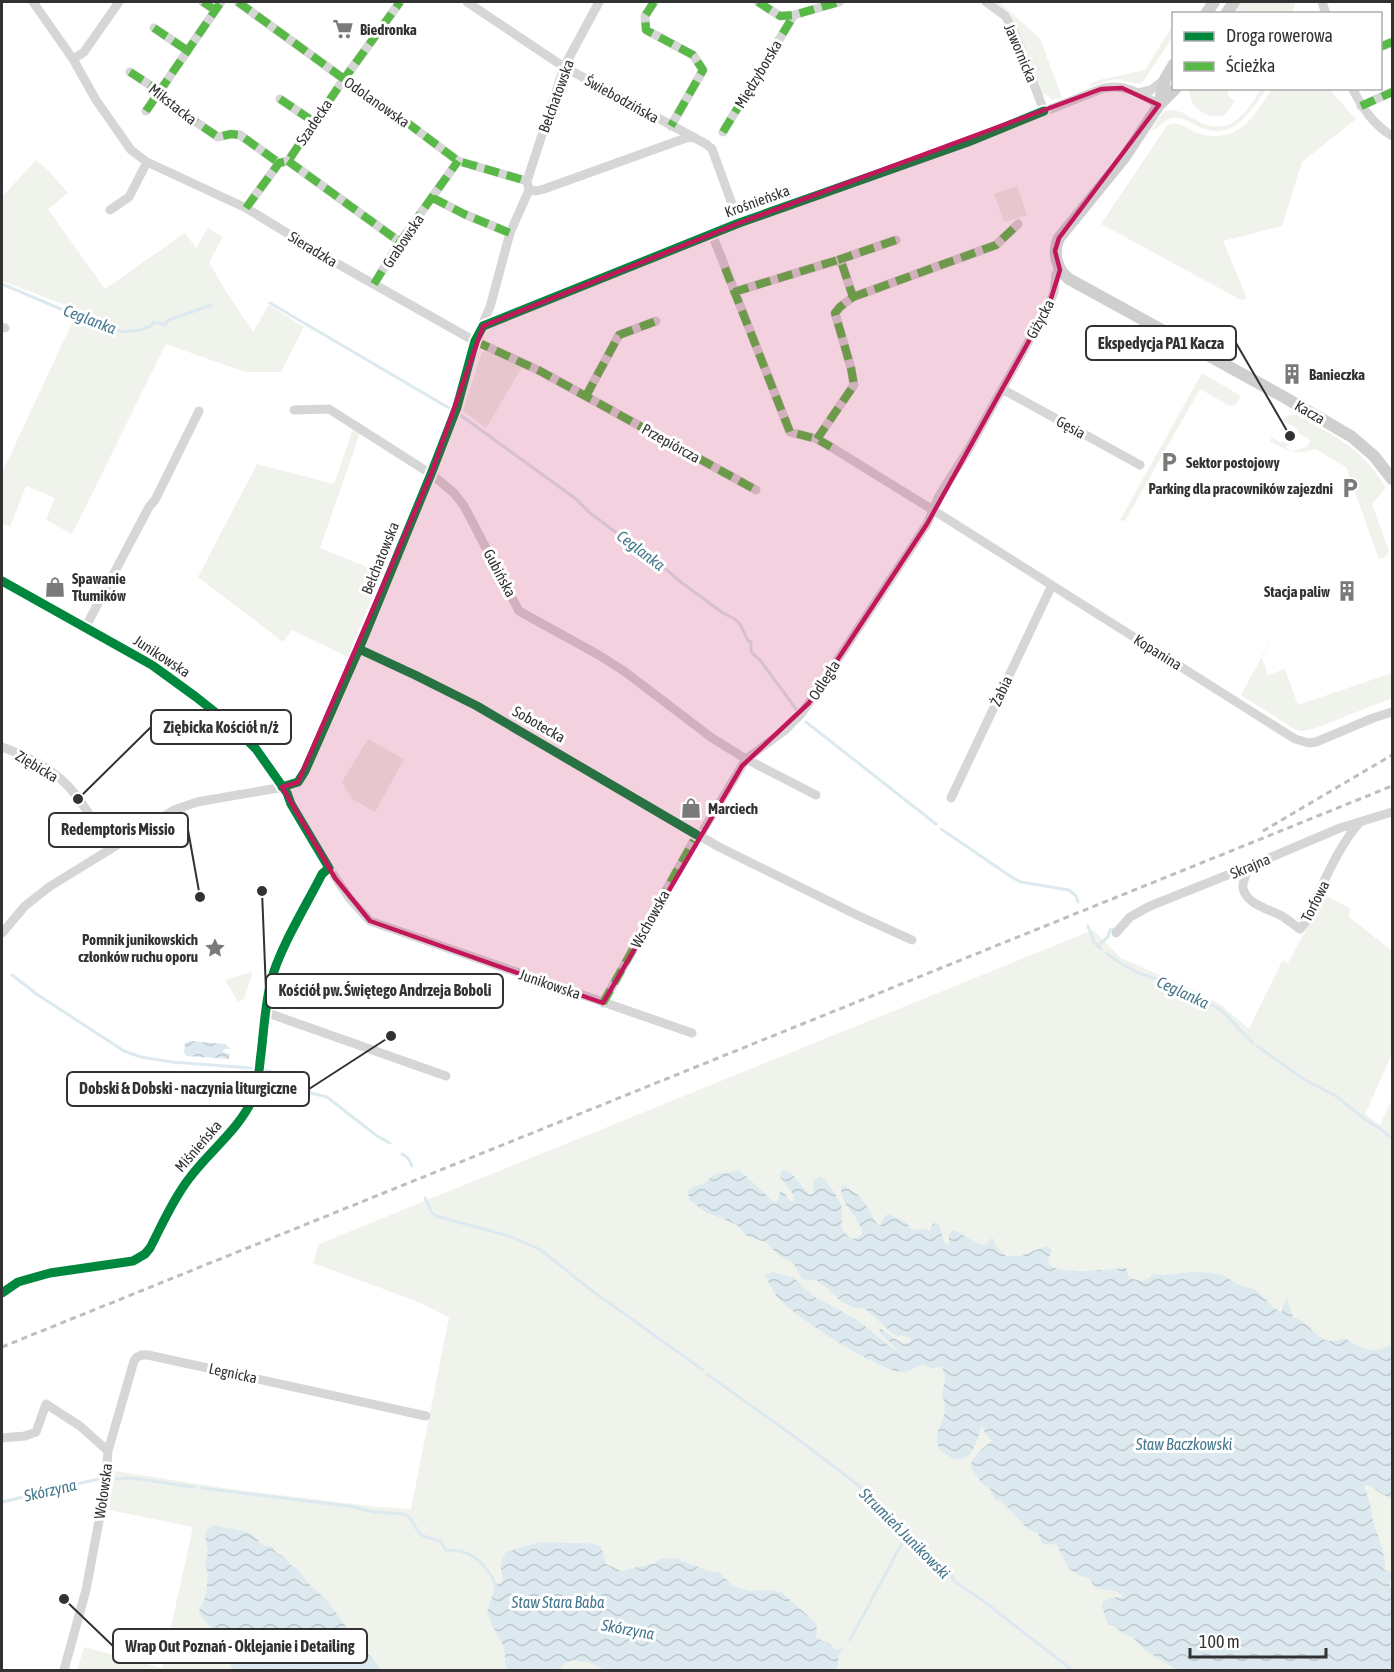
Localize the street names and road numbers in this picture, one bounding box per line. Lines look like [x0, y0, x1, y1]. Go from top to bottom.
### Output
street label: Jawornicka [1001, 21, 1041, 85]
street label: Międzyborska [731, 37, 785, 111]
street label: Bełchatowska [535, 57, 577, 135]
street label: Świebodzińska [582, 72, 662, 126]
street label: Odolanowska [341, 73, 413, 131]
street label: Mikstacka [146, 80, 200, 128]
street label: Szadecka [293, 96, 335, 148]
street label: Krośnieńska [722, 181, 792, 221]
street label: Grabowska [379, 211, 427, 271]
street label: Sieradzka [286, 228, 340, 270]
street label: Giżycka [1023, 296, 1057, 342]
street label: Kacza [1292, 397, 1328, 427]
street label: Gęsia [1054, 412, 1088, 442]
street label: Przepiórcza [639, 420, 703, 466]
street label: Bełchatowska [358, 519, 402, 597]
street label: Gubińska [480, 546, 520, 600]
street label: Junikowska [131, 631, 193, 681]
street label: Kopanina [1131, 631, 1185, 673]
street label: Odległa [805, 657, 843, 703]
street label: Żabia [987, 673, 1015, 709]
street label: Sobotecka [510, 702, 568, 746]
street label: Ziębicka [13, 747, 61, 785]
street label: Skrajna [1227, 850, 1273, 882]
street label: Torfowa [1297, 878, 1333, 924]
street label: Wschowska [627, 887, 673, 951]
street label: Junikowska [517, 966, 583, 1002]
street label: Miśnieńska [171, 1117, 225, 1175]
street label: Legnicka [207, 1360, 259, 1386]
street label: Wołowska [91, 1462, 115, 1520]

